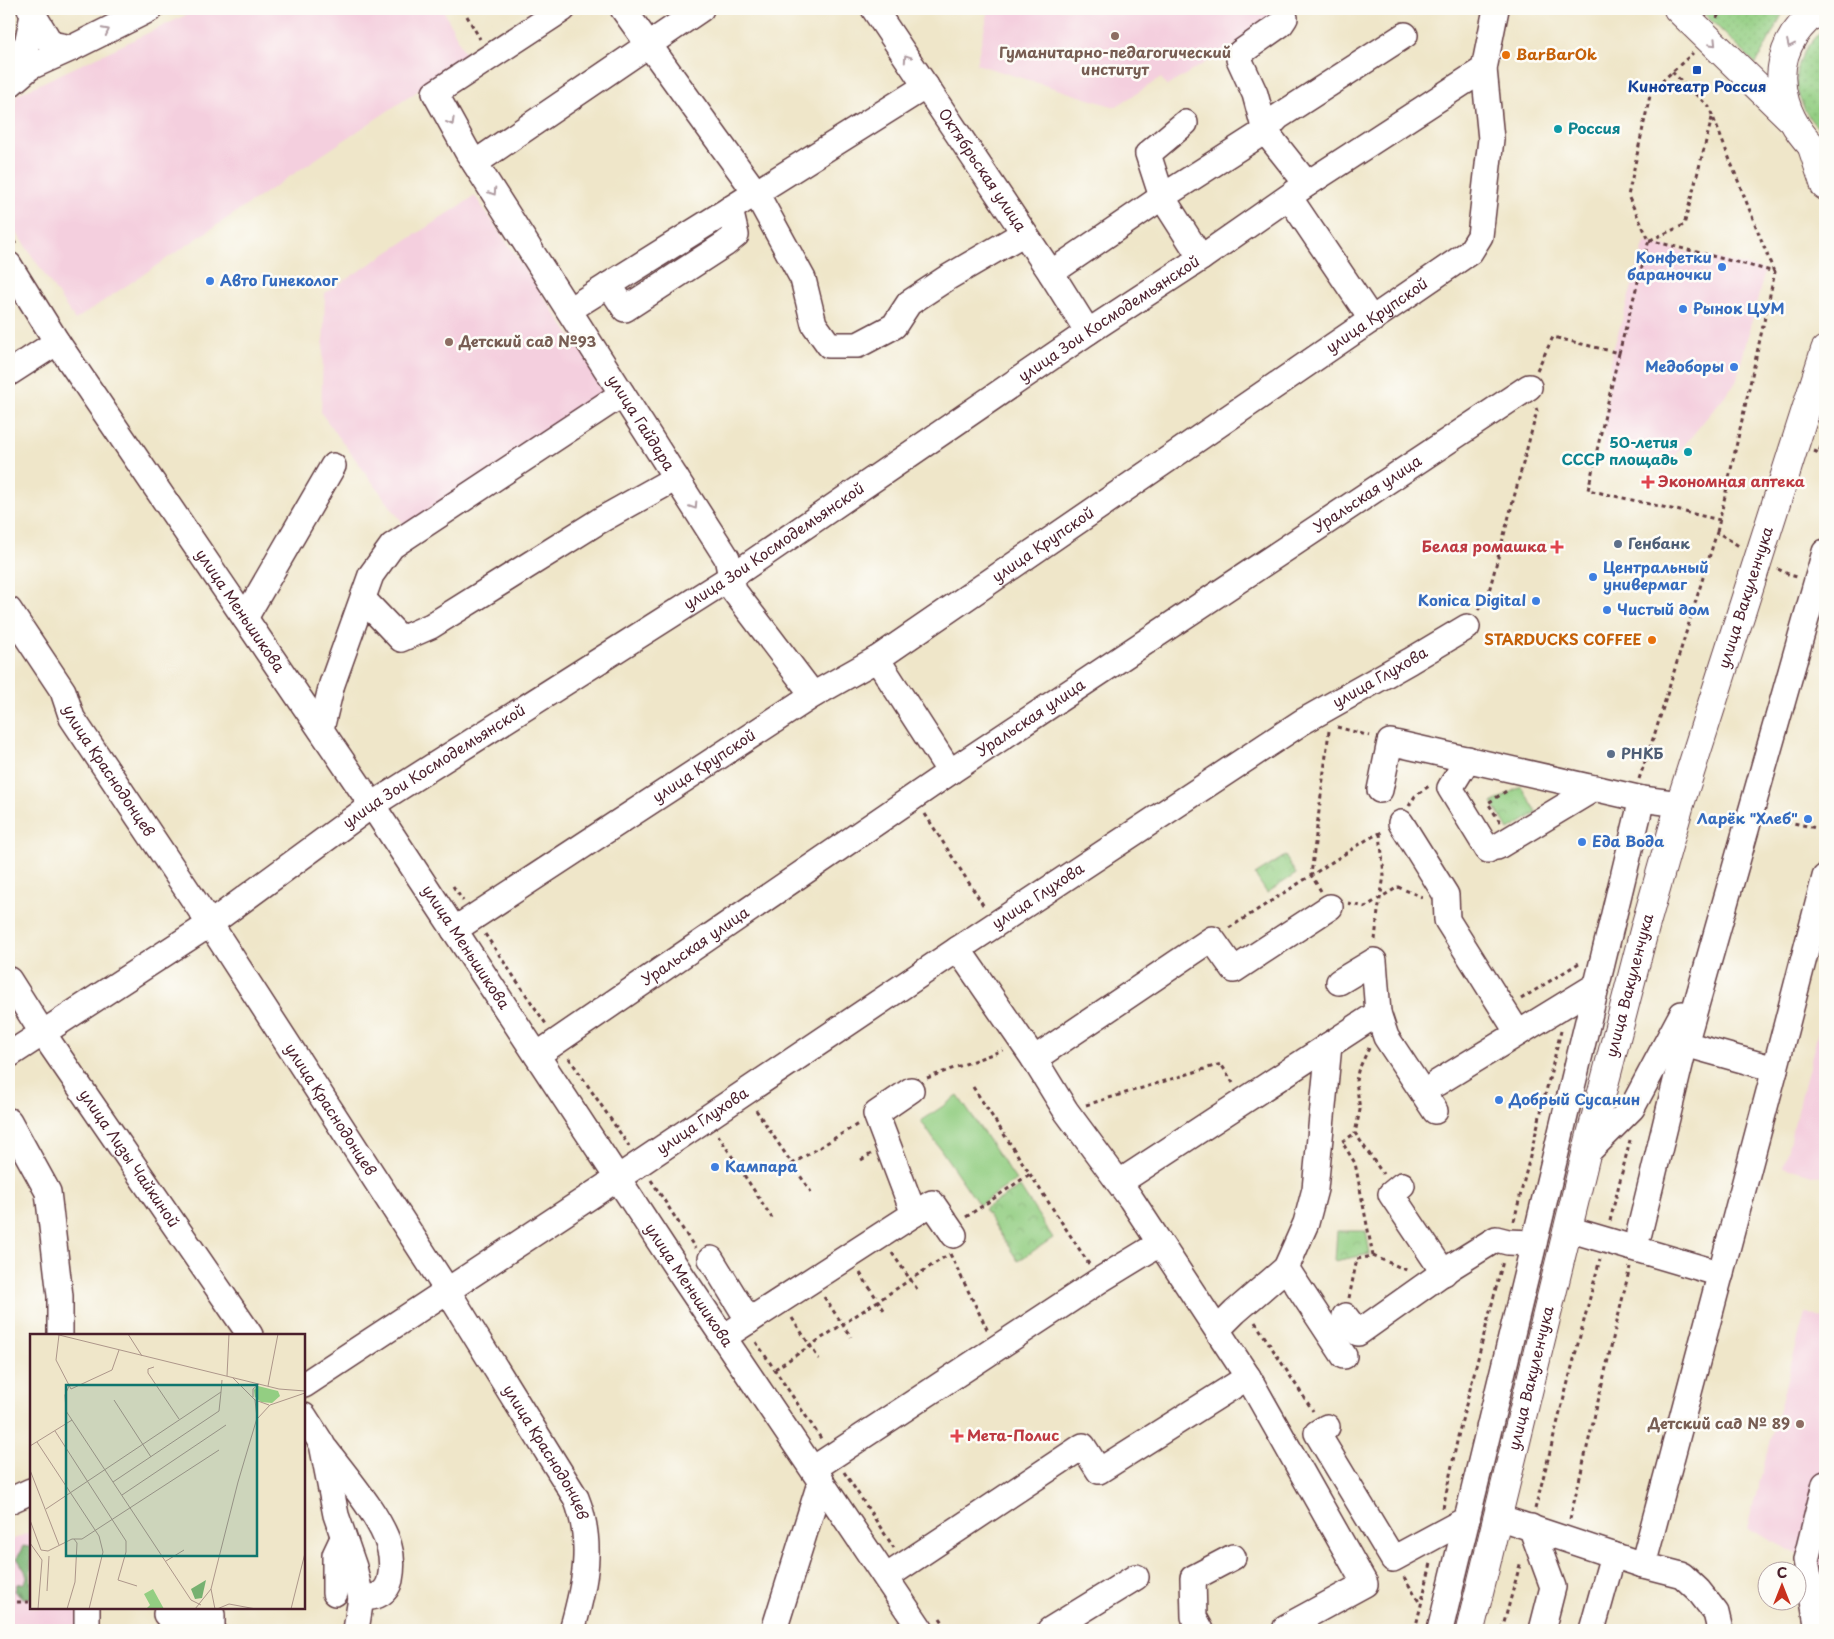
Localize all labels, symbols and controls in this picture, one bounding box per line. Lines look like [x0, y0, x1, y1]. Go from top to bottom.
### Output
one-way arrow [101, 27, 110, 37]
marker: Гуманитарно-педагогический институт [1109, 30, 1121, 42]
one-way arrow [1707, 37, 1716, 46]
one-way arrow [1785, 39, 1796, 48]
place label: Гуманитарно-педагогический институт [999, 40, 1231, 80]
place label: BarBarOk [1516, 42, 1597, 65]
marker: BarBarOk [1500, 49, 1512, 61]
one-way arrow [904, 54, 913, 63]
marker: Кинотеатр Россия [1691, 64, 1703, 76]
place label: Кинотеатр Россия [1628, 74, 1766, 97]
street label: Октябрьская улица [934, 103, 1033, 236]
place label: Россия [1568, 116, 1620, 139]
one-way arrow [445, 117, 455, 126]
marker: Россия [1552, 123, 1564, 135]
one-way arrow [487, 186, 496, 195]
place label: Конфетки бараночки [1627, 245, 1712, 285]
street label: улица Зои Космодемьянской [1013, 249, 1204, 387]
marker: Конфетки бараночки [1716, 261, 1728, 273]
place label: Авто Гинеколог [220, 268, 339, 291]
street label: улица Крупской [1320, 271, 1432, 358]
marker: Авто Гинеколог [204, 275, 216, 287]
place label: Рынок ЦУМ [1693, 296, 1785, 319]
marker: Рынок ЦУМ [1677, 303, 1689, 315]
place label: Детский сад №93 [458, 329, 596, 352]
marker: Детский сад №93 [443, 336, 455, 348]
place label: Медоборы [1645, 354, 1724, 377]
marker: Медоборы [1728, 361, 1740, 373]
street label: улица Гайдара [603, 369, 682, 475]
place label: 50-летия СССР площадь [1562, 430, 1678, 470]
marker: 50-летия СССР площадь [1682, 446, 1694, 458]
street label: Уральская улица [1308, 448, 1426, 538]
place label: Экономная аптека [1658, 469, 1805, 492]
street label: улица Зои Космодемьянской [678, 476, 868, 614]
marker: Экономная аптека [1642, 476, 1654, 488]
one-way arrow [687, 500, 697, 509]
street label: улица Крупской [987, 500, 1098, 587]
street label: улица Вакуленчука [1711, 523, 1778, 671]
place label: Генбанк [1628, 531, 1690, 554]
place label: Белая ромашка [1422, 534, 1548, 557]
marker: Генбанк [1612, 538, 1624, 550]
marker: Белая ромашка [1551, 541, 1563, 553]
street label: улица Меньшикова [191, 544, 292, 677]
place label: Центральный универмаг [1603, 555, 1709, 595]
marker: Центральный универмаг [1587, 571, 1599, 583]
place label: Konica Digital [1418, 588, 1526, 611]
marker: Konica Digital [1530, 595, 1542, 607]
place label: Чистый дом [1617, 597, 1710, 620]
marker: Чистый дом [1601, 604, 1613, 616]
place label: STARDUCKS COFFEE [1484, 627, 1642, 650]
marker: STARDUCKS COFFEE [1646, 634, 1658, 646]
street label: улица Глухова [1328, 640, 1432, 713]
street label: Уральская улица [971, 672, 1090, 761]
street label: улица Зои Космодемьянской [337, 698, 529, 833]
street label: улица Краснодонцев [58, 702, 162, 841]
street label: улица Крупской [647, 723, 760, 807]
place label: РНКБ [1621, 741, 1664, 764]
marker: РНКБ [1605, 748, 1617, 760]
place label: Ларёк "Хлеб" [1697, 806, 1798, 829]
marker: Ларёк "Хлеб" [1802, 813, 1814, 825]
place label: Еда Вода [1592, 829, 1664, 852]
marker: Еда Вода [1576, 836, 1588, 848]
street label: улица Глухова [987, 856, 1089, 934]
street label: улица Меньшикова [417, 880, 517, 1014]
street label: Уральская улица [636, 900, 754, 990]
street label: улица Вакуленчука [1599, 910, 1658, 1060]
street label: улица Краснодонцев [280, 1038, 383, 1180]
street label: улица Глухова [651, 1080, 753, 1159]
street label: улица Лизы Чайкиной [74, 1084, 186, 1232]
place label: Добрый Сусанин [1508, 1087, 1640, 1110]
marker: Добрый Сусанин [1493, 1094, 1505, 1106]
place label: Кампара [725, 1154, 798, 1177]
marker: Кампара [709, 1161, 721, 1173]
street label: улица Меньшикова [640, 1218, 740, 1352]
street label: улица Вакуленчука [1501, 1303, 1559, 1453]
inset map [30, 1334, 305, 1609]
street label: улица Краснодонцев [498, 1379, 595, 1522]
place label: Детский сад № 89 [1647, 1411, 1790, 1434]
marker: Детский сад № 89 [1794, 1418, 1806, 1430]
place label: Мета-Полис [967, 1423, 1059, 1446]
marker: Мета-Полис [951, 1430, 963, 1442]
north arrow [1756, 1562, 1806, 1612]
text: С [1777, 1562, 1787, 1583]

